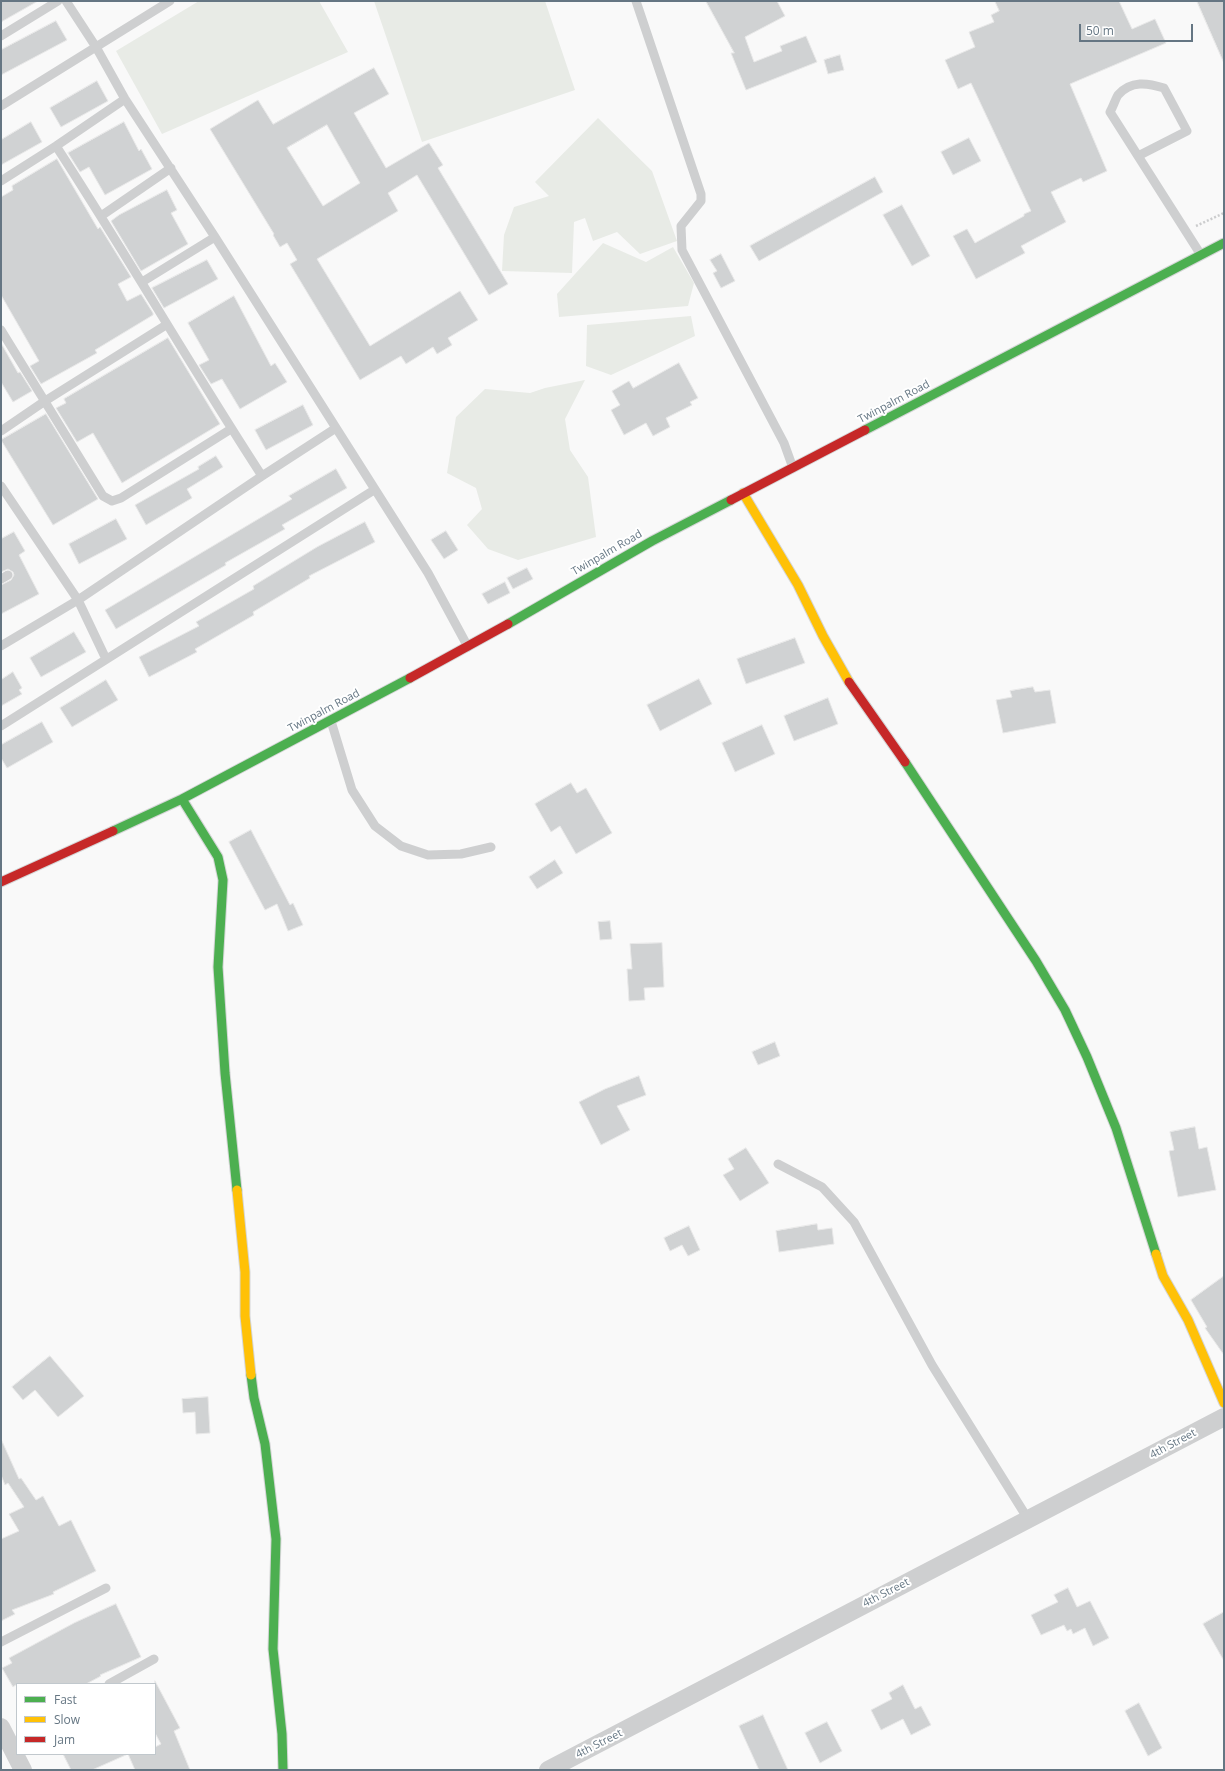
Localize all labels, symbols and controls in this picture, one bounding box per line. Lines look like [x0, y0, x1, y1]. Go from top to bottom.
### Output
scale bar [1081, 16, 1195, 42]
text: 50 m [1086, 22, 1114, 39]
street label: Twinpalm Road [856, 378, 932, 426]
street label: Twinpalm Road [569, 528, 645, 578]
street label: Twinpalm Road [286, 687, 362, 735]
street label: 4th Street [1148, 1426, 1198, 1462]
street label: 4th Street [860, 1576, 912, 1610]
legend [16, 1683, 156, 1755]
text: Fast [54, 1691, 77, 1708]
text: Slow [54, 1711, 80, 1728]
street label: 4th Street [573, 1727, 625, 1761]
text: Jam [54, 1731, 75, 1748]

